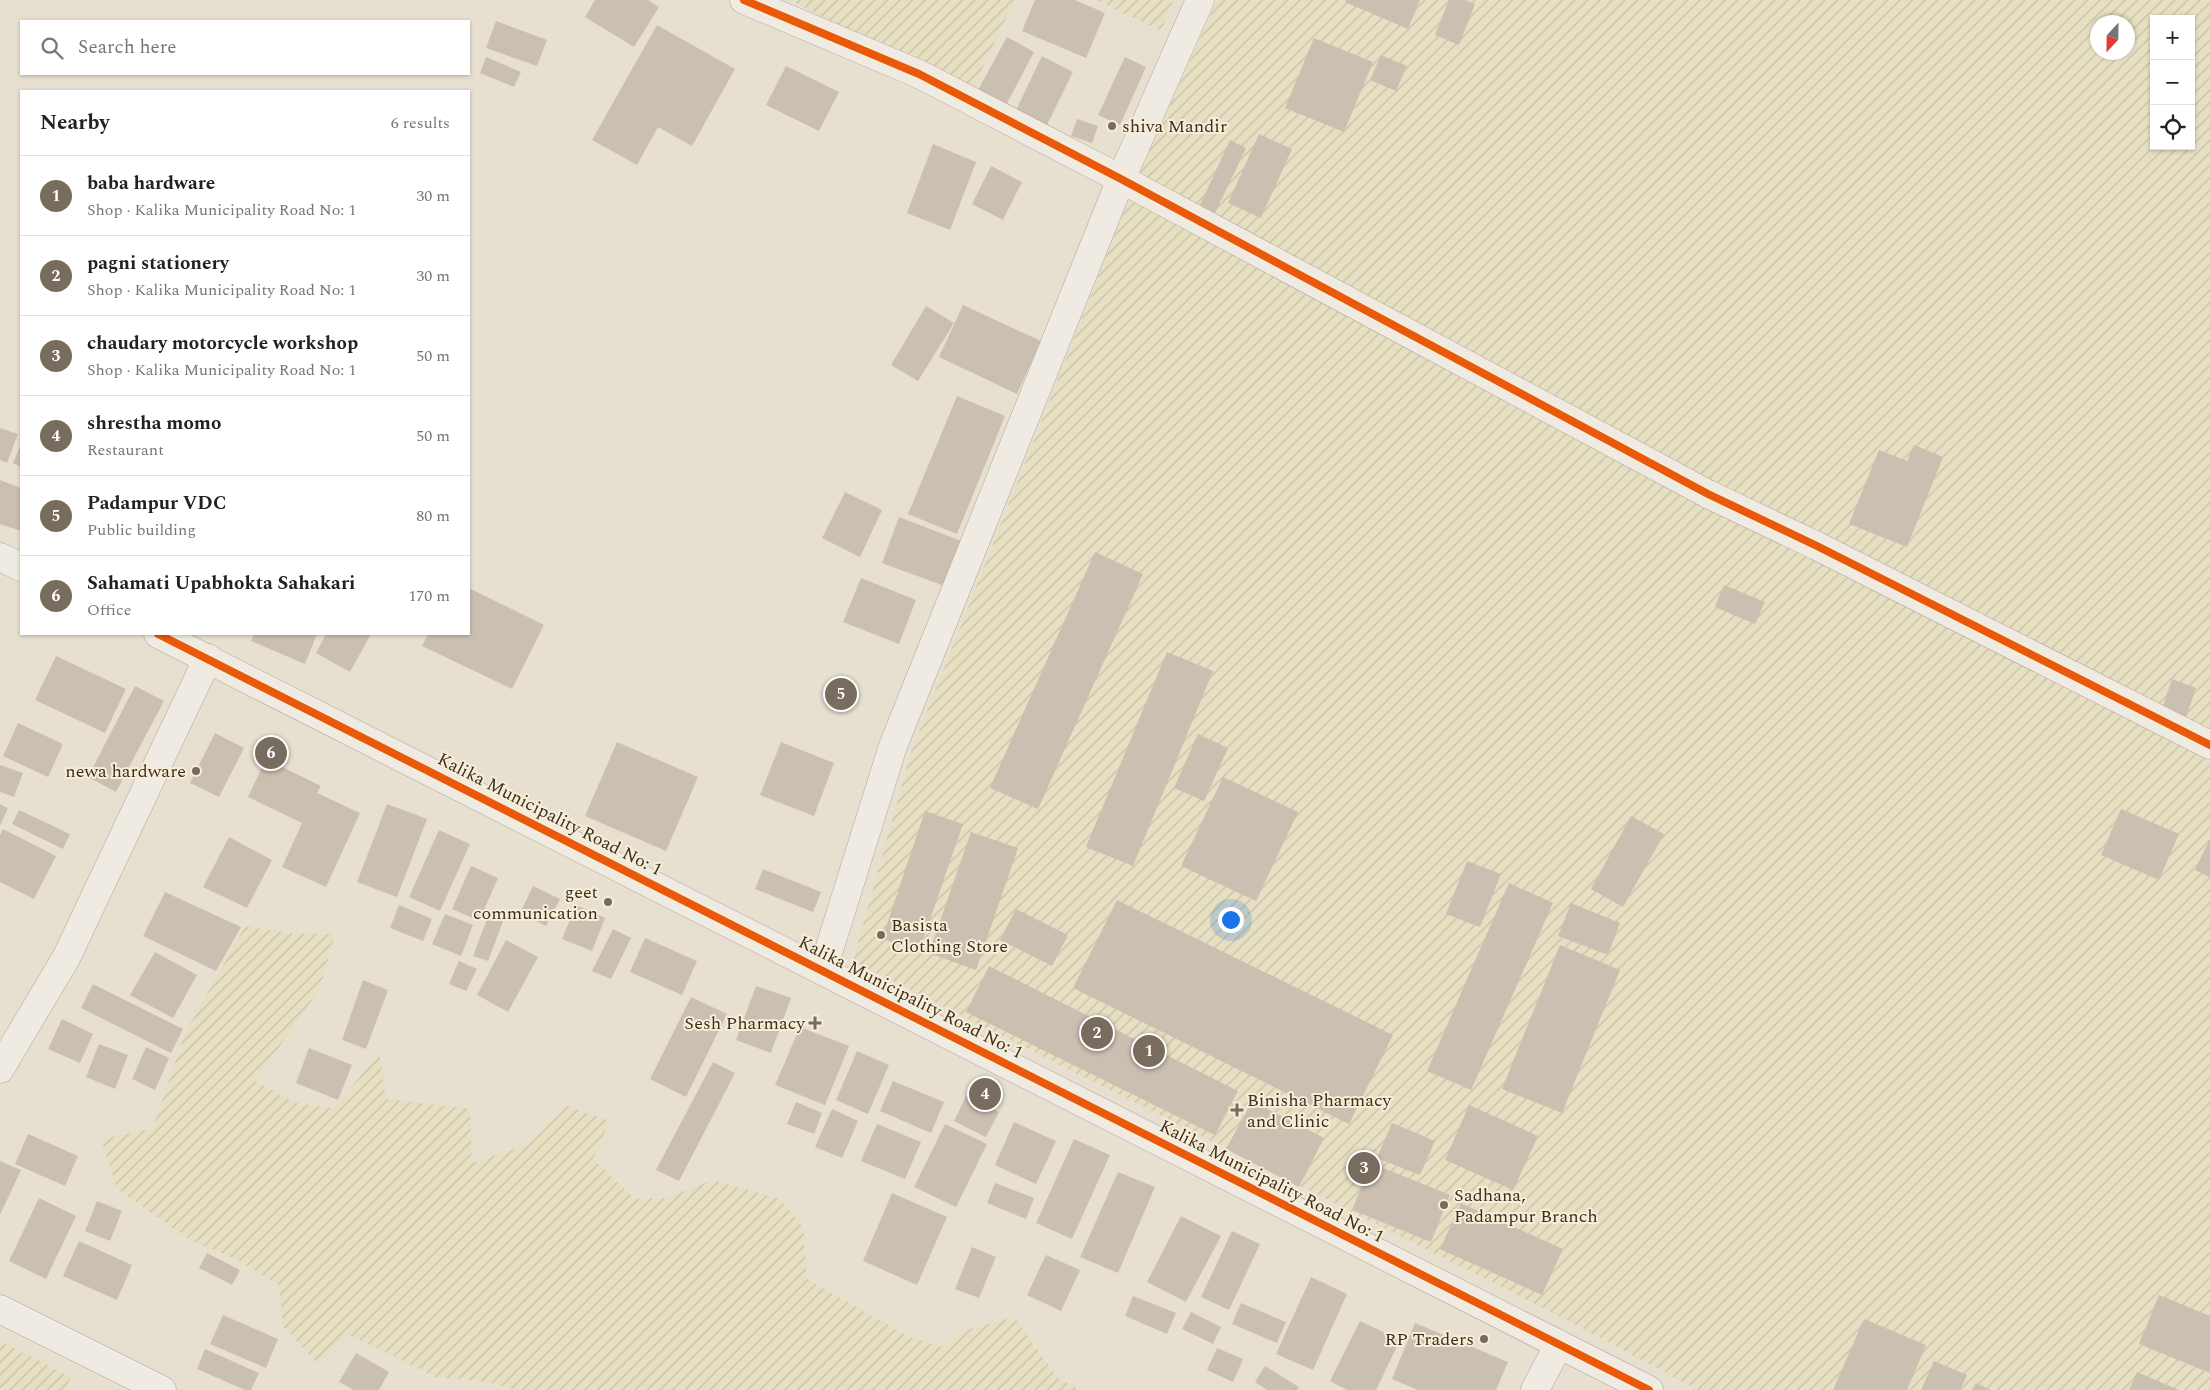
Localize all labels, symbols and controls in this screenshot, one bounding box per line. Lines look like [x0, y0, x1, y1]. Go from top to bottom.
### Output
north arrow [2090, 15, 2135, 60]
map controls [2150, 15, 2195, 150]
button: + [2150, 15, 2195, 60]
search box [20, 20, 470, 75]
text: Search here [78, 33, 177, 62]
icon: search [38, 34, 66, 62]
button: − [2150, 60, 2195, 105]
button: locate [2150, 105, 2195, 150]
text: Nearby [40, 107, 110, 139]
text: 6 results [391, 111, 450, 135]
place label: shiva Mandir [1122, 113, 1227, 140]
marker: shiva Mandir [1106, 120, 1118, 132]
text: baba hardware [87, 169, 215, 198]
text: 1 [52, 184, 60, 208]
text: 30 m [416, 184, 450, 208]
text: Shop · Kalika Municipality Road No: 1 [87, 198, 356, 222]
text: pagni stationery [87, 249, 229, 278]
text: 2 [52, 264, 60, 288]
text: 30 m [416, 264, 450, 288]
text: Shop · Kalika Municipality Road No: 1 [87, 278, 356, 302]
text: chaudary motorcycle workshop [87, 329, 358, 358]
text: 3 [52, 344, 60, 368]
text: 50 m [416, 344, 450, 368]
text: Shop · Kalika Municipality Road No: 1 [87, 358, 356, 382]
text: shrestha momo [87, 409, 221, 438]
text: 4 [52, 424, 60, 448]
text: 50 m [416, 424, 450, 448]
text: Restaurant [87, 438, 164, 462]
text: Padampur VDC [87, 489, 227, 518]
text: 5 [52, 504, 60, 528]
text: 80 m [416, 504, 450, 528]
text: Public building [87, 518, 196, 542]
text: Sahamati Upabhokta Sahakari [87, 569, 355, 598]
text: 6 [52, 584, 60, 608]
text: 170 m [408, 584, 450, 608]
text: Office [87, 598, 131, 622]
pin: 5 [825, 675, 857, 713]
pin: 6 [255, 734, 287, 772]
street label: Kalika Municipality Road No: 1 [433, 746, 667, 883]
place label: newa hardware [65, 758, 186, 785]
marker: newa hardware [190, 765, 202, 777]
place label: geet communication [473, 879, 598, 927]
marker: geet communication [602, 896, 614, 908]
your location [1218, 907, 1244, 933]
place label: Basista Clothing Store [891, 912, 1008, 960]
street label: Kalika Municipality Road No: 1 [794, 929, 1028, 1066]
marker: Basista Clothing Store [875, 929, 887, 941]
place label: Sesh Pharmacy [684, 1010, 806, 1037]
pin: 2 [1081, 1014, 1113, 1052]
marker: Sesh Pharmacy [809, 1017, 821, 1029]
pin: 1 [1133, 1032, 1165, 1070]
pin: 4 [969, 1075, 1001, 1113]
place label: Binisha Pharmacy and Clinic [1247, 1087, 1393, 1135]
marker: Binisha Pharmacy and Clinic [1231, 1104, 1243, 1116]
street label: Kalika Municipality Road No: 1 [1155, 1113, 1389, 1250]
pin: 3 [1348, 1149, 1380, 1187]
place label: Sadhana, Padampur Branch [1454, 1182, 1598, 1230]
marker: Sadhana, Padampur Branch [1438, 1199, 1450, 1211]
place label: RP Traders [1385, 1326, 1474, 1353]
marker: RP Traders [1478, 1333, 1490, 1345]

